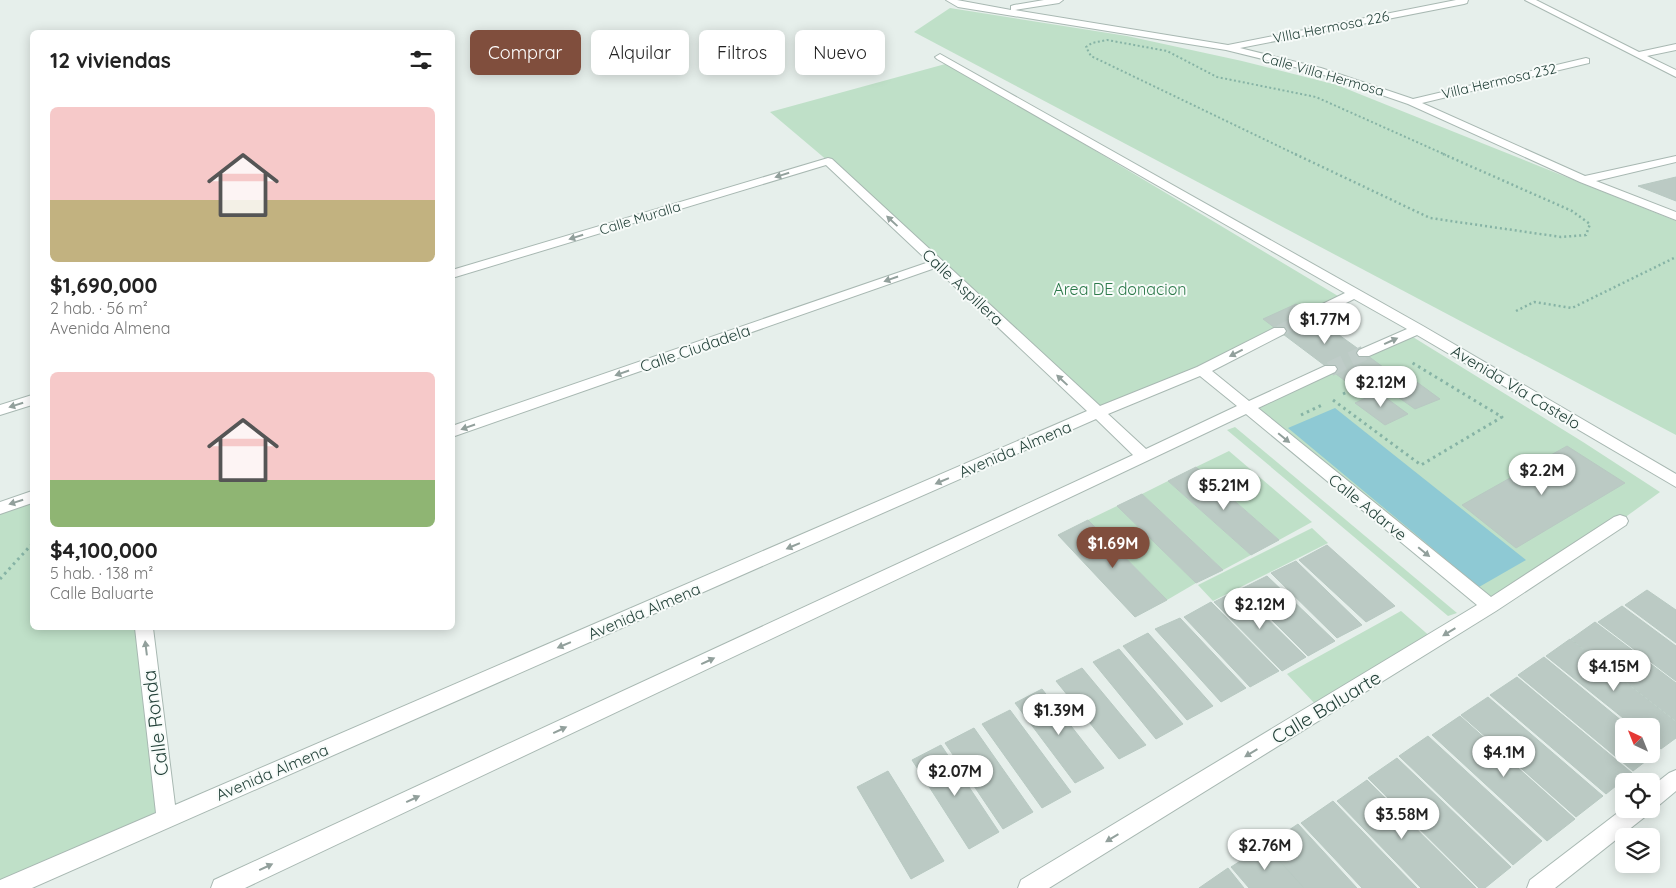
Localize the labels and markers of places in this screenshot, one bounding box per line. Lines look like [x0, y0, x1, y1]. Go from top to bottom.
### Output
pin: $1.77M [1284, 302, 1366, 345]
pin: $2.12M [1340, 366, 1422, 408]
pin: $2.2M [1507, 454, 1577, 496]
pin: $5.21M [1183, 468, 1265, 511]
pin: $1.69M [1072, 526, 1154, 569]
pin: $2.12M [1219, 588, 1301, 630]
pin: $4.15M [1573, 650, 1655, 692]
pin: $1.39M [1018, 694, 1100, 736]
pin: $4.1M [1469, 736, 1539, 778]
pin: $2.07M [914, 754, 996, 797]
pin: $3.58M [1361, 798, 1443, 840]
pin: $2.76M [1224, 828, 1306, 871]

